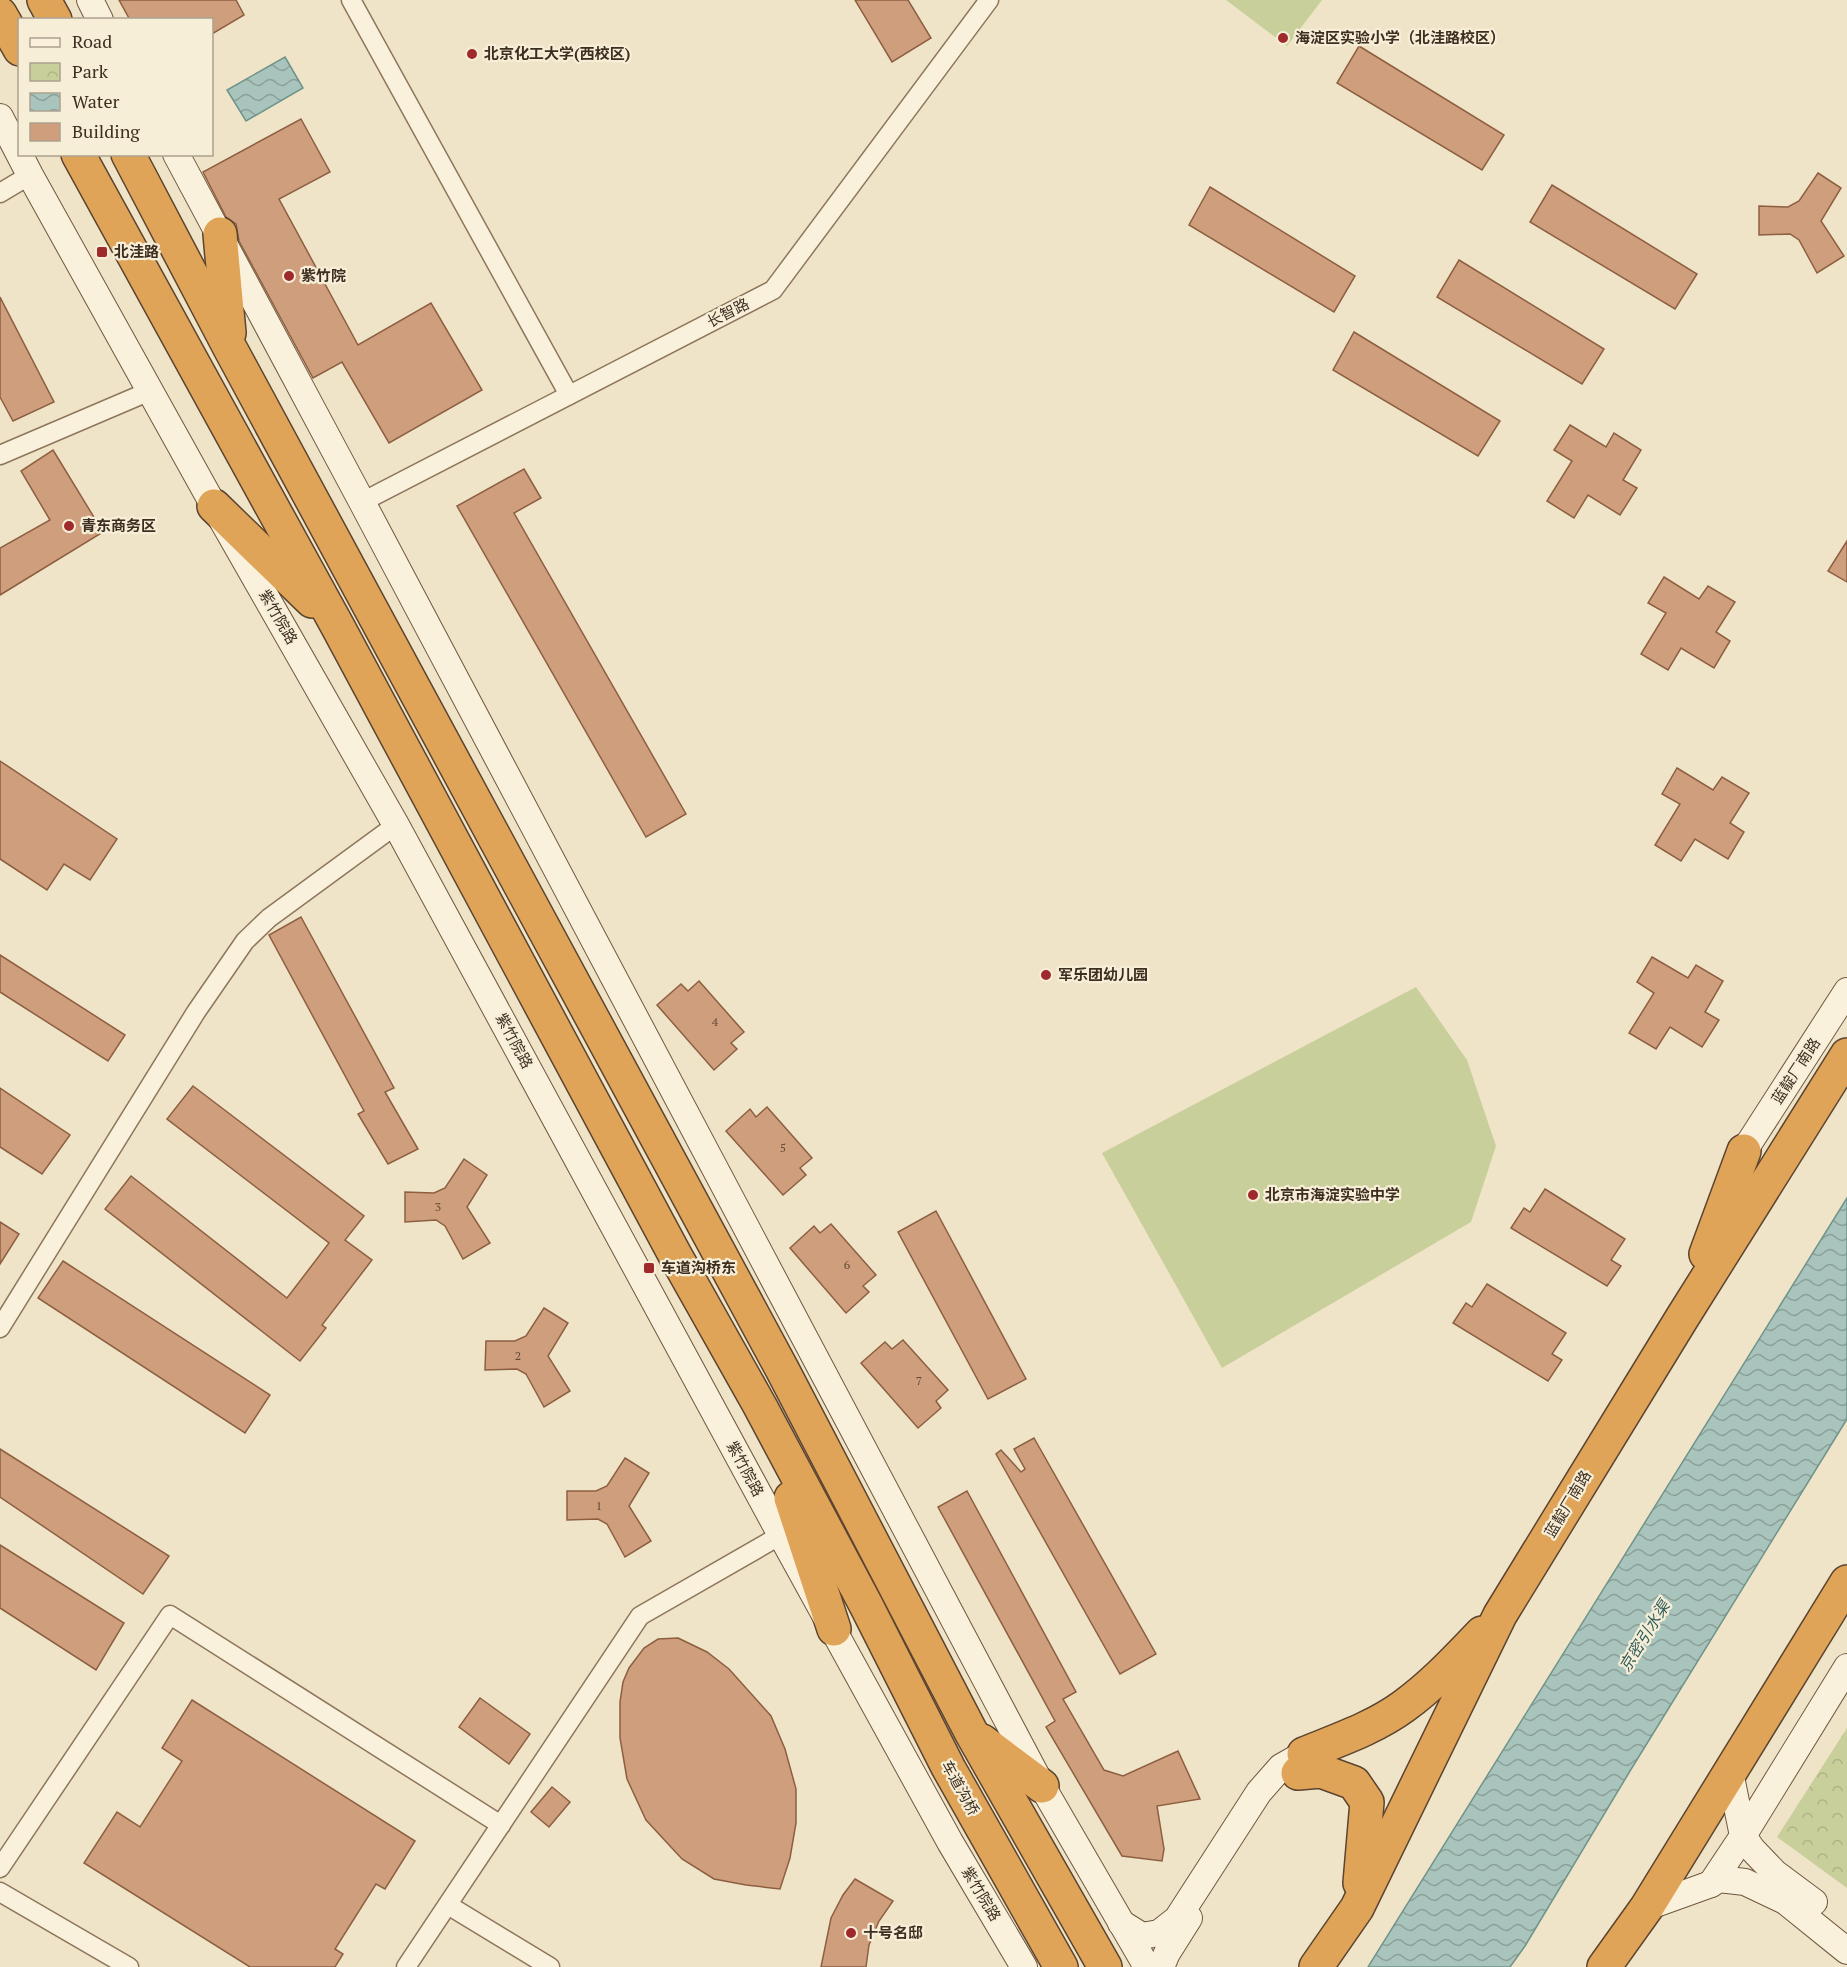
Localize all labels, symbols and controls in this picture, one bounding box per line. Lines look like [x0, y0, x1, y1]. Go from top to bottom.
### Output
legend [18, 18, 213, 156]
place label: 海淀区实验小学（北洼路校区） [1295, 27, 1505, 47]
text: Road [72, 29, 112, 53]
marker: 海淀区实验小学（北洼路校区） [1276, 31, 1290, 45]
place label: 北京化工大学(西校区) [484, 43, 630, 63]
marker: 北京化工大学(西校区) [465, 47, 479, 61]
text: Park [72, 59, 109, 83]
text: Water [72, 89, 119, 113]
text: Building [72, 119, 140, 143]
place label: 北洼路 [114, 241, 159, 261]
marker: 北洼路 [95, 245, 109, 259]
place label: 紫竹院 [301, 265, 346, 285]
marker: 紫竹院 [282, 269, 296, 283]
street label: 长智路 [703, 293, 752, 331]
place label: 青东商务区 [81, 515, 156, 535]
marker: 青东商务区 [62, 519, 76, 533]
street label: 紫竹院路 [255, 586, 303, 647]
place label: 军乐团幼儿园 [1058, 964, 1148, 984]
marker: 军乐团幼儿园 [1039, 968, 1053, 982]
street label: 紫竹院路 [492, 1009, 538, 1072]
house number: 4 [712, 1014, 719, 1029]
street label: 蓝靛厂南路 [1766, 1034, 1824, 1107]
house number: 5 [780, 1140, 786, 1155]
place label: 北京市海淀实验中学 [1265, 1184, 1400, 1204]
marker: 北京市海淀实验中学 [1246, 1188, 1260, 1202]
house number: 3 [435, 1199, 441, 1214]
place label: 车道沟桥东 [661, 1257, 736, 1277]
house number: 6 [844, 1257, 851, 1272]
marker: 车道沟桥东 [642, 1261, 656, 1275]
house number: 2 [515, 1348, 521, 1363]
house number: 7 [916, 1373, 922, 1388]
street label: 紫竹院路 [723, 1437, 769, 1500]
street label: 蓝靛厂南路 [1539, 1466, 1595, 1541]
house number: 1 [596, 1498, 602, 1513]
water label: 京密引水渠 [1613, 1595, 1676, 1676]
street label: 车道沟桥 [938, 1756, 984, 1819]
street label: 紫竹院路 [958, 1863, 1006, 1924]
place label: 十号名邸 [863, 1922, 923, 1942]
marker: 十号名邸 [844, 1926, 858, 1940]

